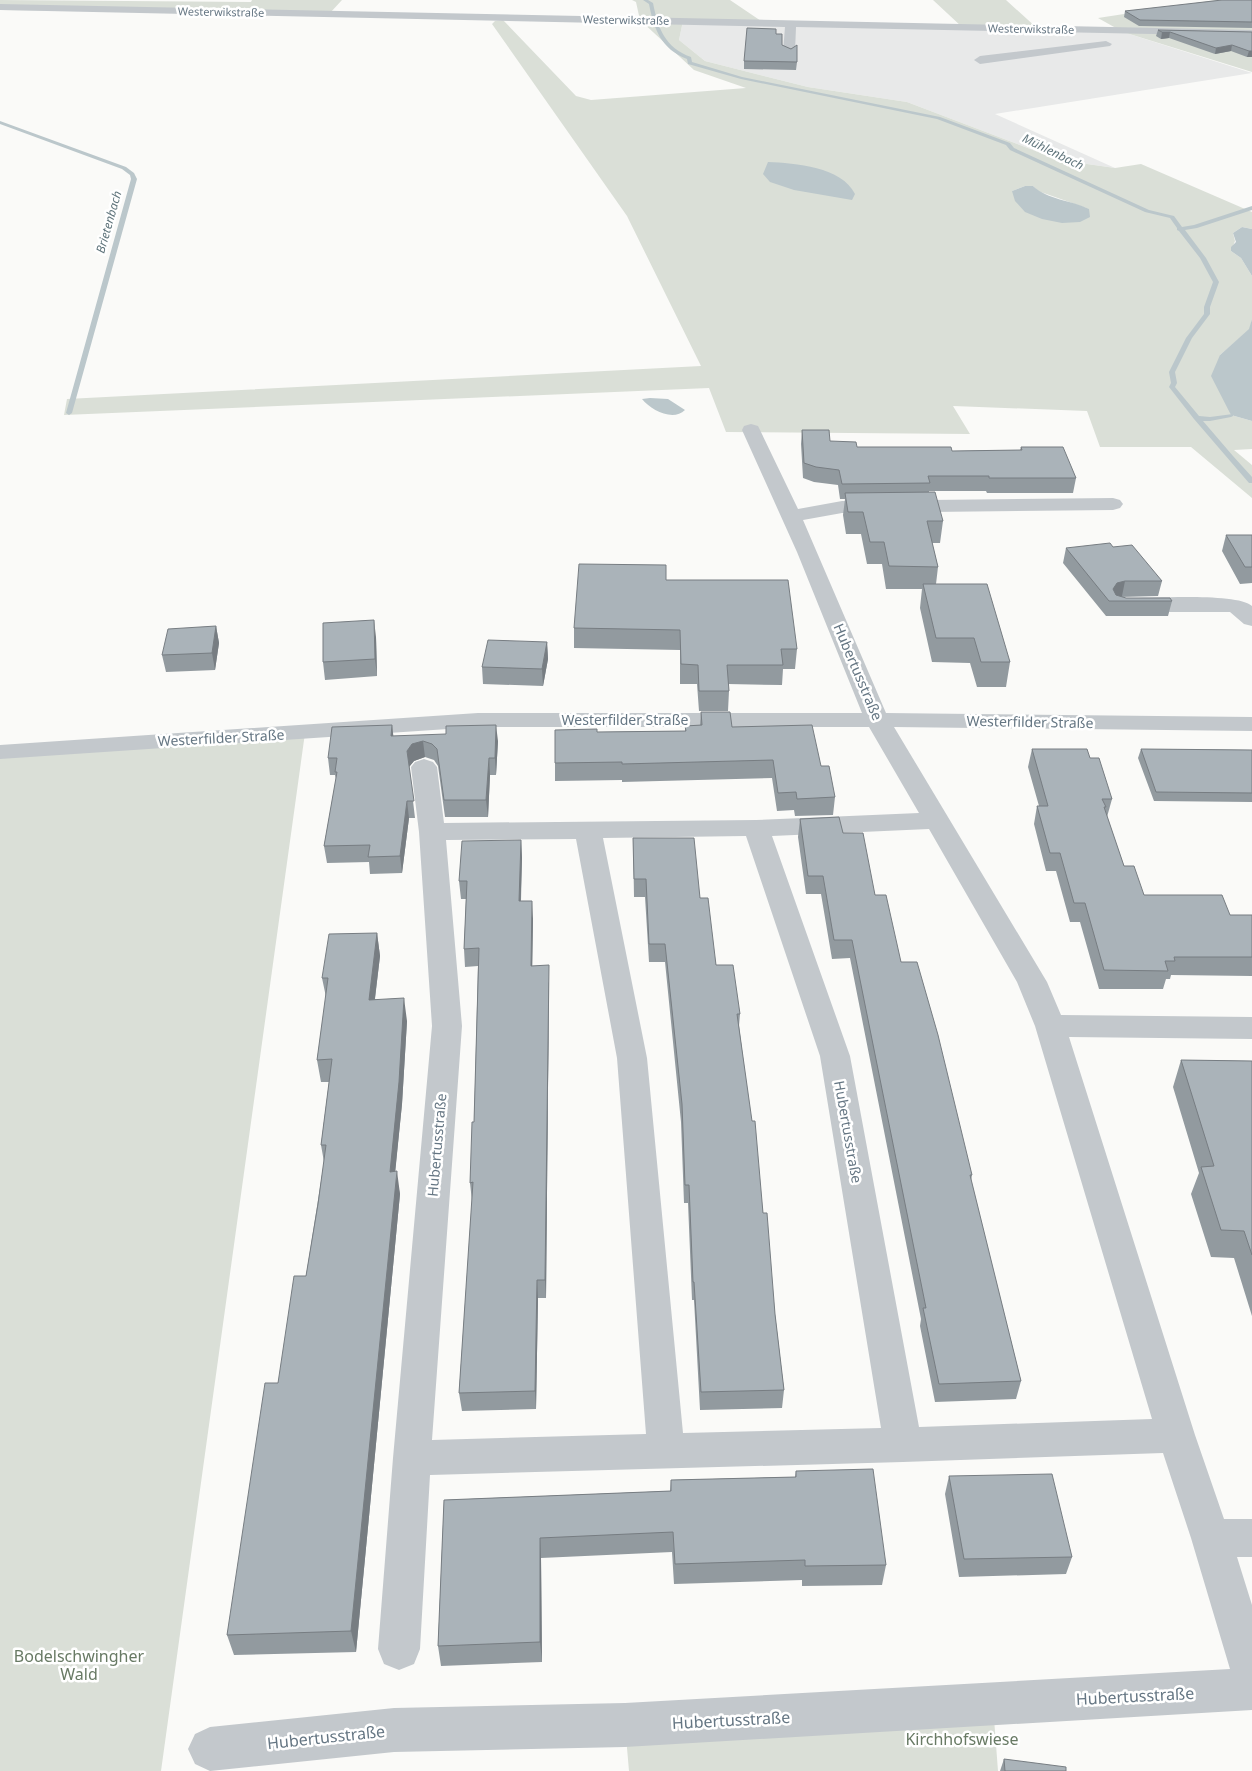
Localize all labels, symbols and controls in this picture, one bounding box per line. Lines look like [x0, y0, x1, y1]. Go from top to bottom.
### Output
street label: Westerwikstraße [178, 3, 264, 20]
street label: Westerwikstraße [583, 11, 669, 28]
street label: Westerwikstraße [988, 20, 1074, 37]
water label: Mühlenbach [1020, 129, 1087, 174]
water label: Brietenbach [92, 189, 126, 255]
street label: Hubertusstraße [829, 620, 887, 723]
street label: Westerfilder Straße [562, 710, 689, 729]
street label: Westerfilder Straße [966, 711, 1094, 732]
street label: Westerfilder Straße [157, 725, 285, 750]
street label: Hubertusstraße [830, 1079, 867, 1185]
street label: Hubertusstraße [423, 1092, 450, 1197]
park label: Bodelschwingher Wald [14, 1645, 145, 1685]
street label: Hubertusstraße [1075, 1682, 1195, 1710]
street label: Hubertusstraße [671, 1706, 791, 1734]
street label: Hubertusstraße [266, 1720, 386, 1754]
park label: Kirchhofswiese [905, 1728, 1019, 1750]

